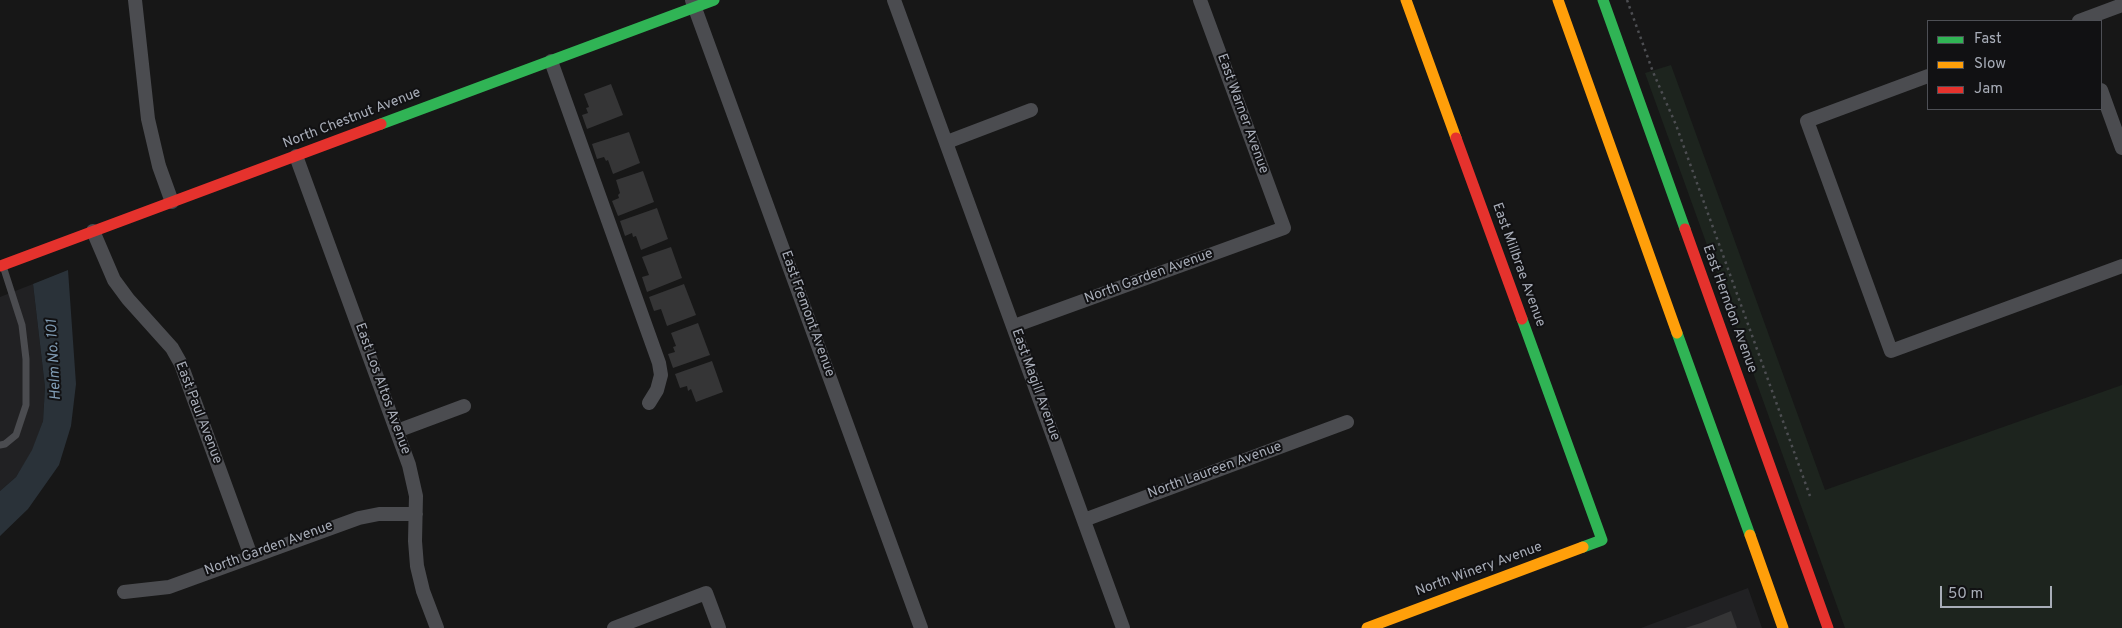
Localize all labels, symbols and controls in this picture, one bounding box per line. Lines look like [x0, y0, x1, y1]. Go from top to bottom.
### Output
legend [1927, 20, 2102, 110]
text: Fast [1974, 30, 2002, 49]
street label: East Warner Avenue [1213, 52, 1271, 176]
text: Slow [1974, 55, 2006, 74]
text: Jam [1974, 80, 2003, 99]
street label: North Chestnut Avenue [281, 85, 423, 153]
street label: East Millbrae Avenue [1488, 201, 1548, 329]
street label: East Herndon Avenue [1698, 243, 1760, 375]
street label: North Garden Avenue [1083, 246, 1215, 308]
street label: East Fremont Avenue [776, 249, 838, 379]
water label: Helm No. 101 [44, 319, 66, 401]
street label: East Los Altos Avenue [350, 321, 414, 457]
street label: East Magill Avenue [1007, 327, 1063, 443]
street label: East Paul Avenue [171, 359, 225, 467]
street label: North Laureen Avenue [1146, 439, 1284, 503]
street label: North Garden Avenue [203, 518, 335, 580]
street label: North Winery Avenue [1413, 539, 1545, 601]
scale bar [1942, 576, 2054, 608]
text: 50 m [1948, 585, 1983, 604]

